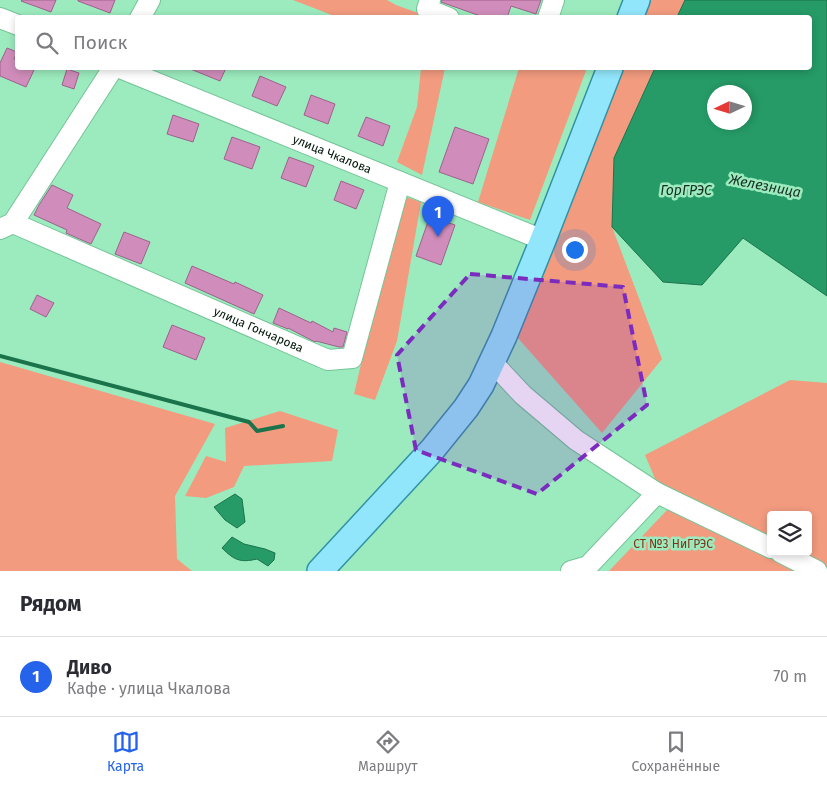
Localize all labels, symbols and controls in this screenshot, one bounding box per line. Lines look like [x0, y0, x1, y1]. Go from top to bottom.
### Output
search box [15, 15, 812, 70]
icon: search [33, 29, 61, 57]
text: Поиск [73, 31, 127, 54]
north arrow [707, 85, 752, 130]
street label: улица Чкалова [291, 132, 374, 177]
water label: Железница [727, 171, 802, 201]
water label: ГорГРЭС [660, 182, 713, 199]
pin: 1 [422, 196, 454, 237]
your location [562, 237, 588, 263]
street label: улица Гончарова [212, 304, 305, 355]
map controls [767, 511, 812, 556]
button: layers [767, 511, 812, 556]
park label: СТ №3 НиГРЭС [633, 537, 713, 551]
text: Рядом [20, 591, 81, 617]
text: Диво [67, 656, 112, 679]
text: 1 [32, 667, 40, 686]
text: 70 m [773, 667, 807, 686]
text: Кафе · улица Чкалова [67, 679, 231, 698]
tab: Карта [107, 728, 144, 775]
tab: Маршрут [358, 728, 417, 775]
tab: Сохранённые [631, 728, 720, 775]

